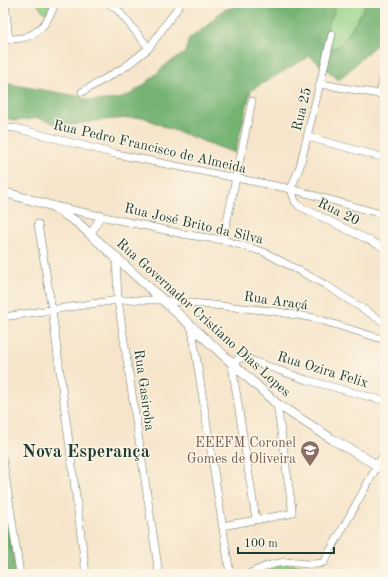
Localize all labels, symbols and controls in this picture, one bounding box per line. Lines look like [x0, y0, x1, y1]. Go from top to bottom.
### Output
street label: Rua 25 [290, 86, 314, 133]
street label: Rua Pedro Francisco de Almeida [52, 118, 248, 176]
street label: Rua 20 [315, 196, 362, 228]
street label: Rua José Brito da Silva [123, 201, 265, 247]
street label: Rua Governador Cristiano Dias Lopes [114, 236, 293, 399]
street label: Rua Araçá [243, 290, 309, 312]
street label: Rua Gasiroba [131, 349, 157, 432]
street label: Rua Ozira Felix [276, 349, 370, 390]
place label: EEEFM Coronel Gomes de Oliveira [187, 436, 296, 466]
school or university icon: EEEFM Coronel Gomes de Oliveira [299, 439, 321, 467]
district label: Nova Esperança [22, 443, 150, 461]
scale bar [238, 529, 334, 555]
text: 100 m [244, 538, 278, 550]

